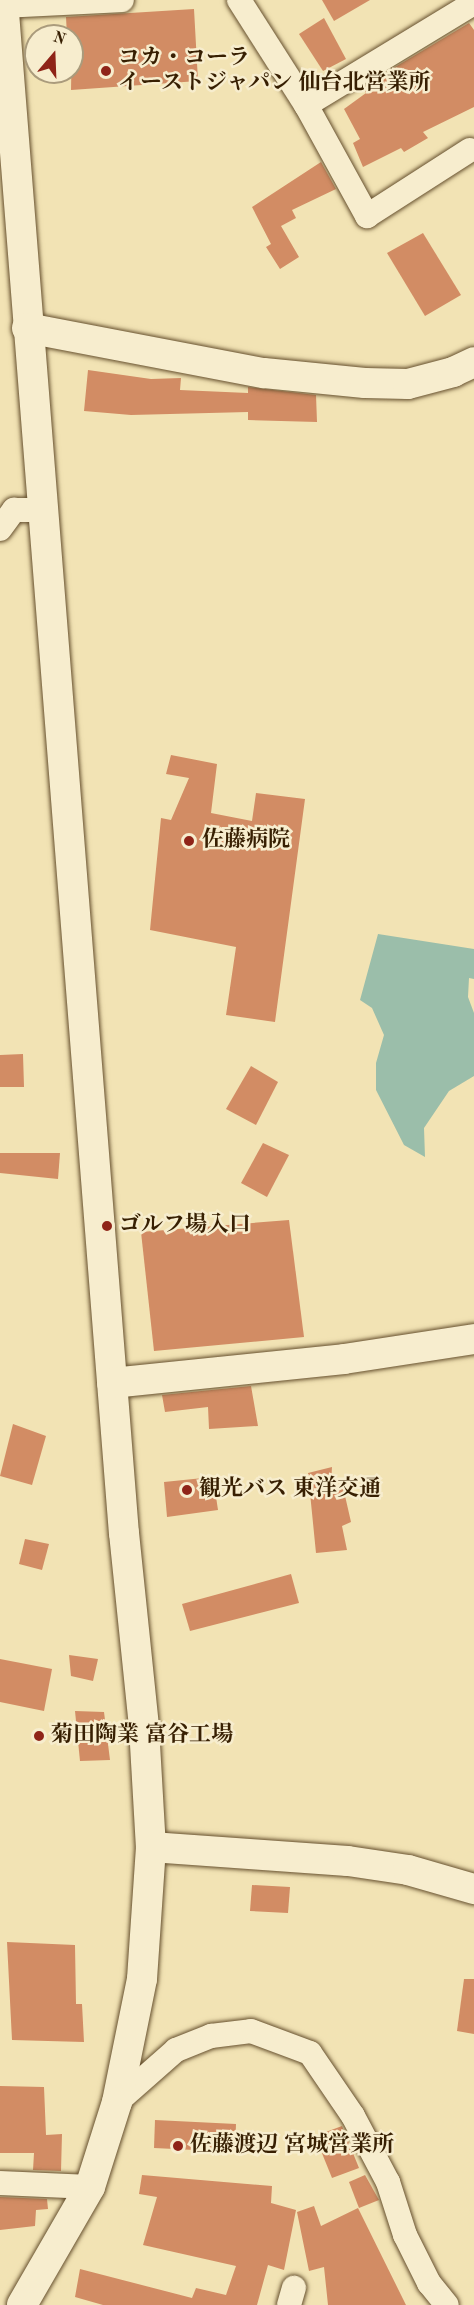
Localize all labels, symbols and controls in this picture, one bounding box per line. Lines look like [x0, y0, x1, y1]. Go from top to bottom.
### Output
north arrow [24, 24, 84, 84]
text: N [51, 29, 68, 48]
place label: コカ・コーラ イーストジャパン 仙台北営業所 [118, 45, 432, 96]
marker: コカ・コーラ イーストジャパン 仙台北営業所 [99, 64, 113, 78]
place label: 佐藤病院 [202, 828, 290, 854]
marker: 佐藤病院 [180, 832, 198, 850]
place label: ゴルフ場入口 [119, 1213, 251, 1239]
marker: ゴルフ場入口 [100, 1219, 114, 1233]
place label: 観光バス 東洋交通 [199, 1477, 381, 1503]
marker: 観光バス 東洋交通 [180, 1483, 194, 1497]
place label: 菊田陶業 富谷工場 [51, 1723, 233, 1749]
marker: 菊田陶業 富谷工場 [32, 1729, 46, 1743]
place label: 佐藤渡辺 宮城営業所 [190, 2133, 394, 2159]
marker: 佐藤渡辺 宮城営業所 [171, 2139, 185, 2153]

